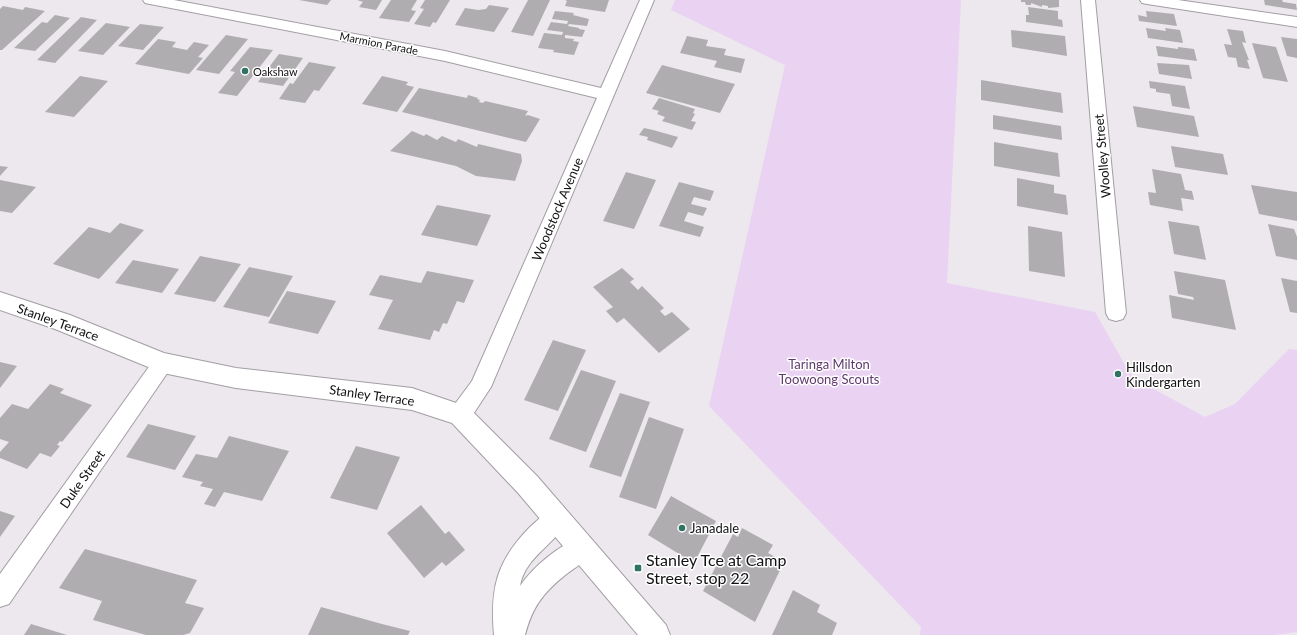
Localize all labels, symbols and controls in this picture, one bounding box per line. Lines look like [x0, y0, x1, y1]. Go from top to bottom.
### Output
street label: Marmion Parade [339, 29, 420, 57]
place label: Oakshaw [253, 65, 298, 78]
marker: Oakshaw [240, 66, 250, 76]
street label: Woolley Street [1090, 113, 1114, 199]
street label: Woodstock Avenue [528, 155, 586, 263]
street label: Stanley Terrace [15, 300, 101, 344]
park label: Taringa Milton Toowoong Scouts [779, 356, 880, 387]
place label: Hillsdon Kindergarten [1126, 359, 1200, 390]
marker: Hillsdon Kindergarten [1113, 369, 1123, 379]
street label: Stanley Terrace [328, 381, 416, 409]
street label: Duke Street [56, 446, 108, 511]
place label: Janadale [690, 520, 739, 536]
marker: Janadale [677, 523, 687, 533]
place label: Stanley Tce at Camp Street, stop 22 [646, 550, 786, 587]
marker: Stanley Tce at Camp Street, stop 22 [633, 563, 643, 573]

